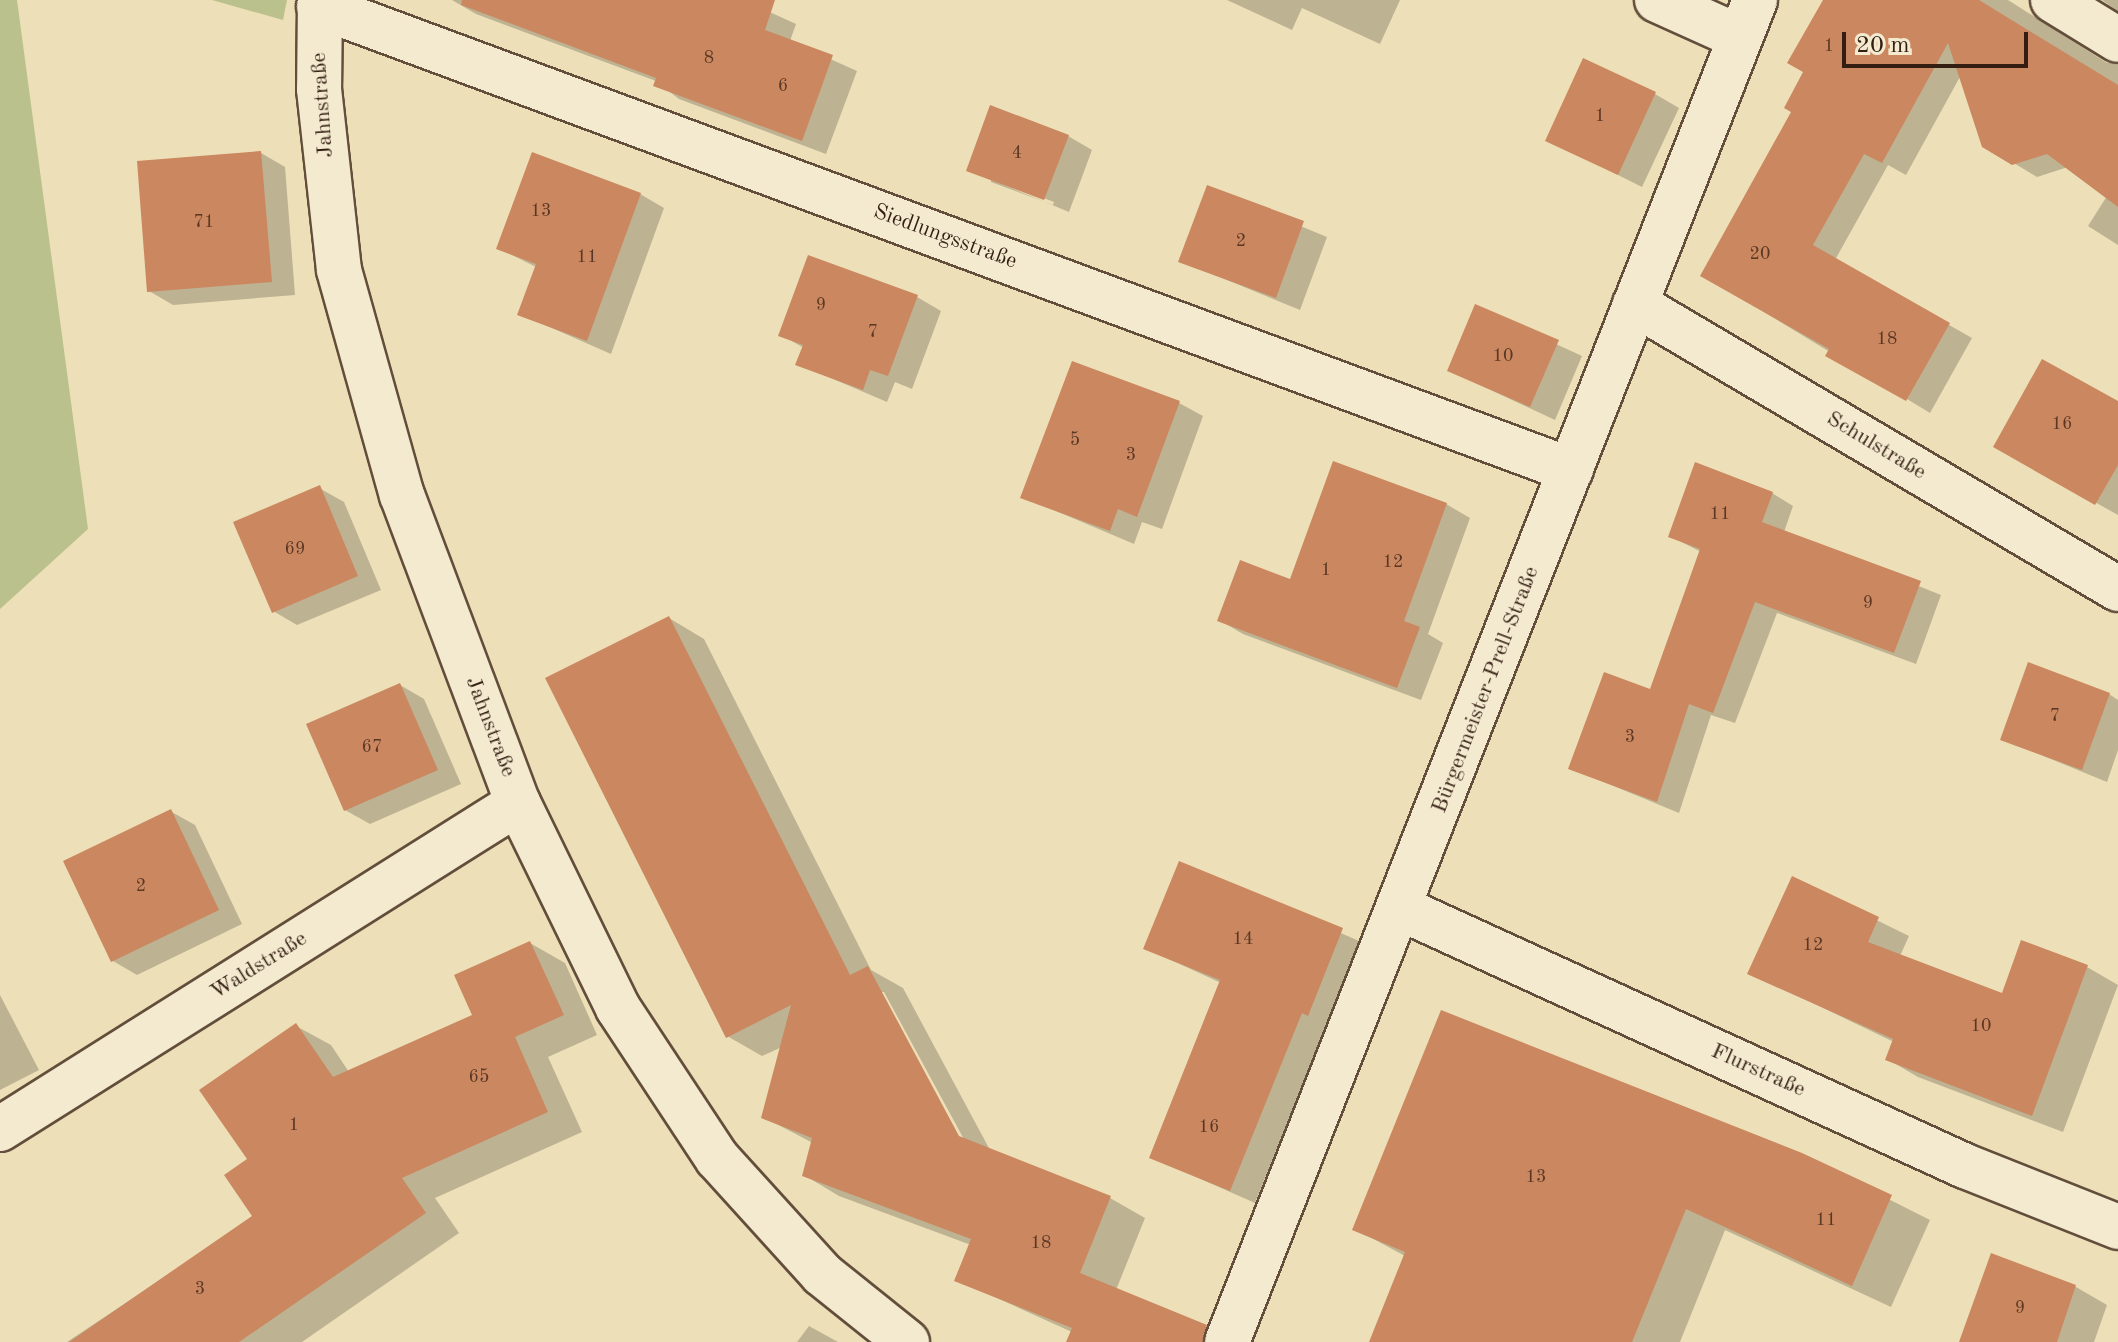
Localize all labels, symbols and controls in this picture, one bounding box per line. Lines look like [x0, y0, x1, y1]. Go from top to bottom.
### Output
scale bar [1846, 16, 2032, 66]
text: 20 m [1856, 34, 1910, 58]
house number: 1 [1824, 35, 1834, 57]
house number: 8 [704, 47, 714, 69]
street label: Jahnstraße [306, 51, 340, 159]
house number: 6 [778, 75, 788, 97]
house number: 1 [1595, 105, 1605, 127]
house number: 4 [1012, 142, 1022, 164]
street label: Siedlungsstraße [870, 199, 1020, 275]
house number: 13 [531, 200, 551, 222]
house number: 71 [194, 211, 214, 233]
house number: 2 [1236, 230, 1246, 252]
house number: 20 [1750, 243, 1770, 265]
house number: 11 [577, 246, 597, 268]
house number: 9 [816, 294, 826, 316]
house number: 7 [868, 321, 878, 343]
house number: 18 [1877, 328, 1897, 350]
house number: 10 [1493, 345, 1513, 367]
street label: Schulstraße [1821, 406, 1931, 486]
house number: 16 [2052, 413, 2072, 435]
house number: 5 [1070, 429, 1080, 451]
house number: 3 [1126, 444, 1136, 466]
house number: 11 [1710, 503, 1730, 525]
house number: 69 [285, 538, 305, 560]
house number: 12 [1383, 551, 1403, 573]
house number: 1 [1321, 559, 1331, 581]
street label: Bürgermeister-Prell-Straße [1427, 563, 1545, 817]
house number: 9 [1863, 592, 1873, 614]
street label: Jahnstraße [459, 673, 521, 781]
house number: 7 [2050, 705, 2060, 727]
house number: 3 [1625, 726, 1635, 748]
house number: 67 [362, 736, 382, 758]
house number: 2 [136, 875, 146, 897]
street label: Waldstraße [206, 926, 312, 1006]
house number: 14 [1233, 928, 1253, 950]
house number: 12 [1803, 934, 1823, 956]
house number: 10 [1971, 1015, 1991, 1037]
street label: Flurstraße [1707, 1039, 1809, 1103]
house number: 65 [469, 1066, 489, 1088]
house number: 1 [289, 1114, 299, 1136]
house number: 16 [1199, 1116, 1219, 1138]
house number: 13 [1526, 1166, 1546, 1188]
house number: 11 [1816, 1209, 1836, 1231]
house number: 18 [1031, 1232, 1051, 1254]
house number: 3 [195, 1278, 205, 1300]
house number: 9 [2015, 1297, 2025, 1319]

